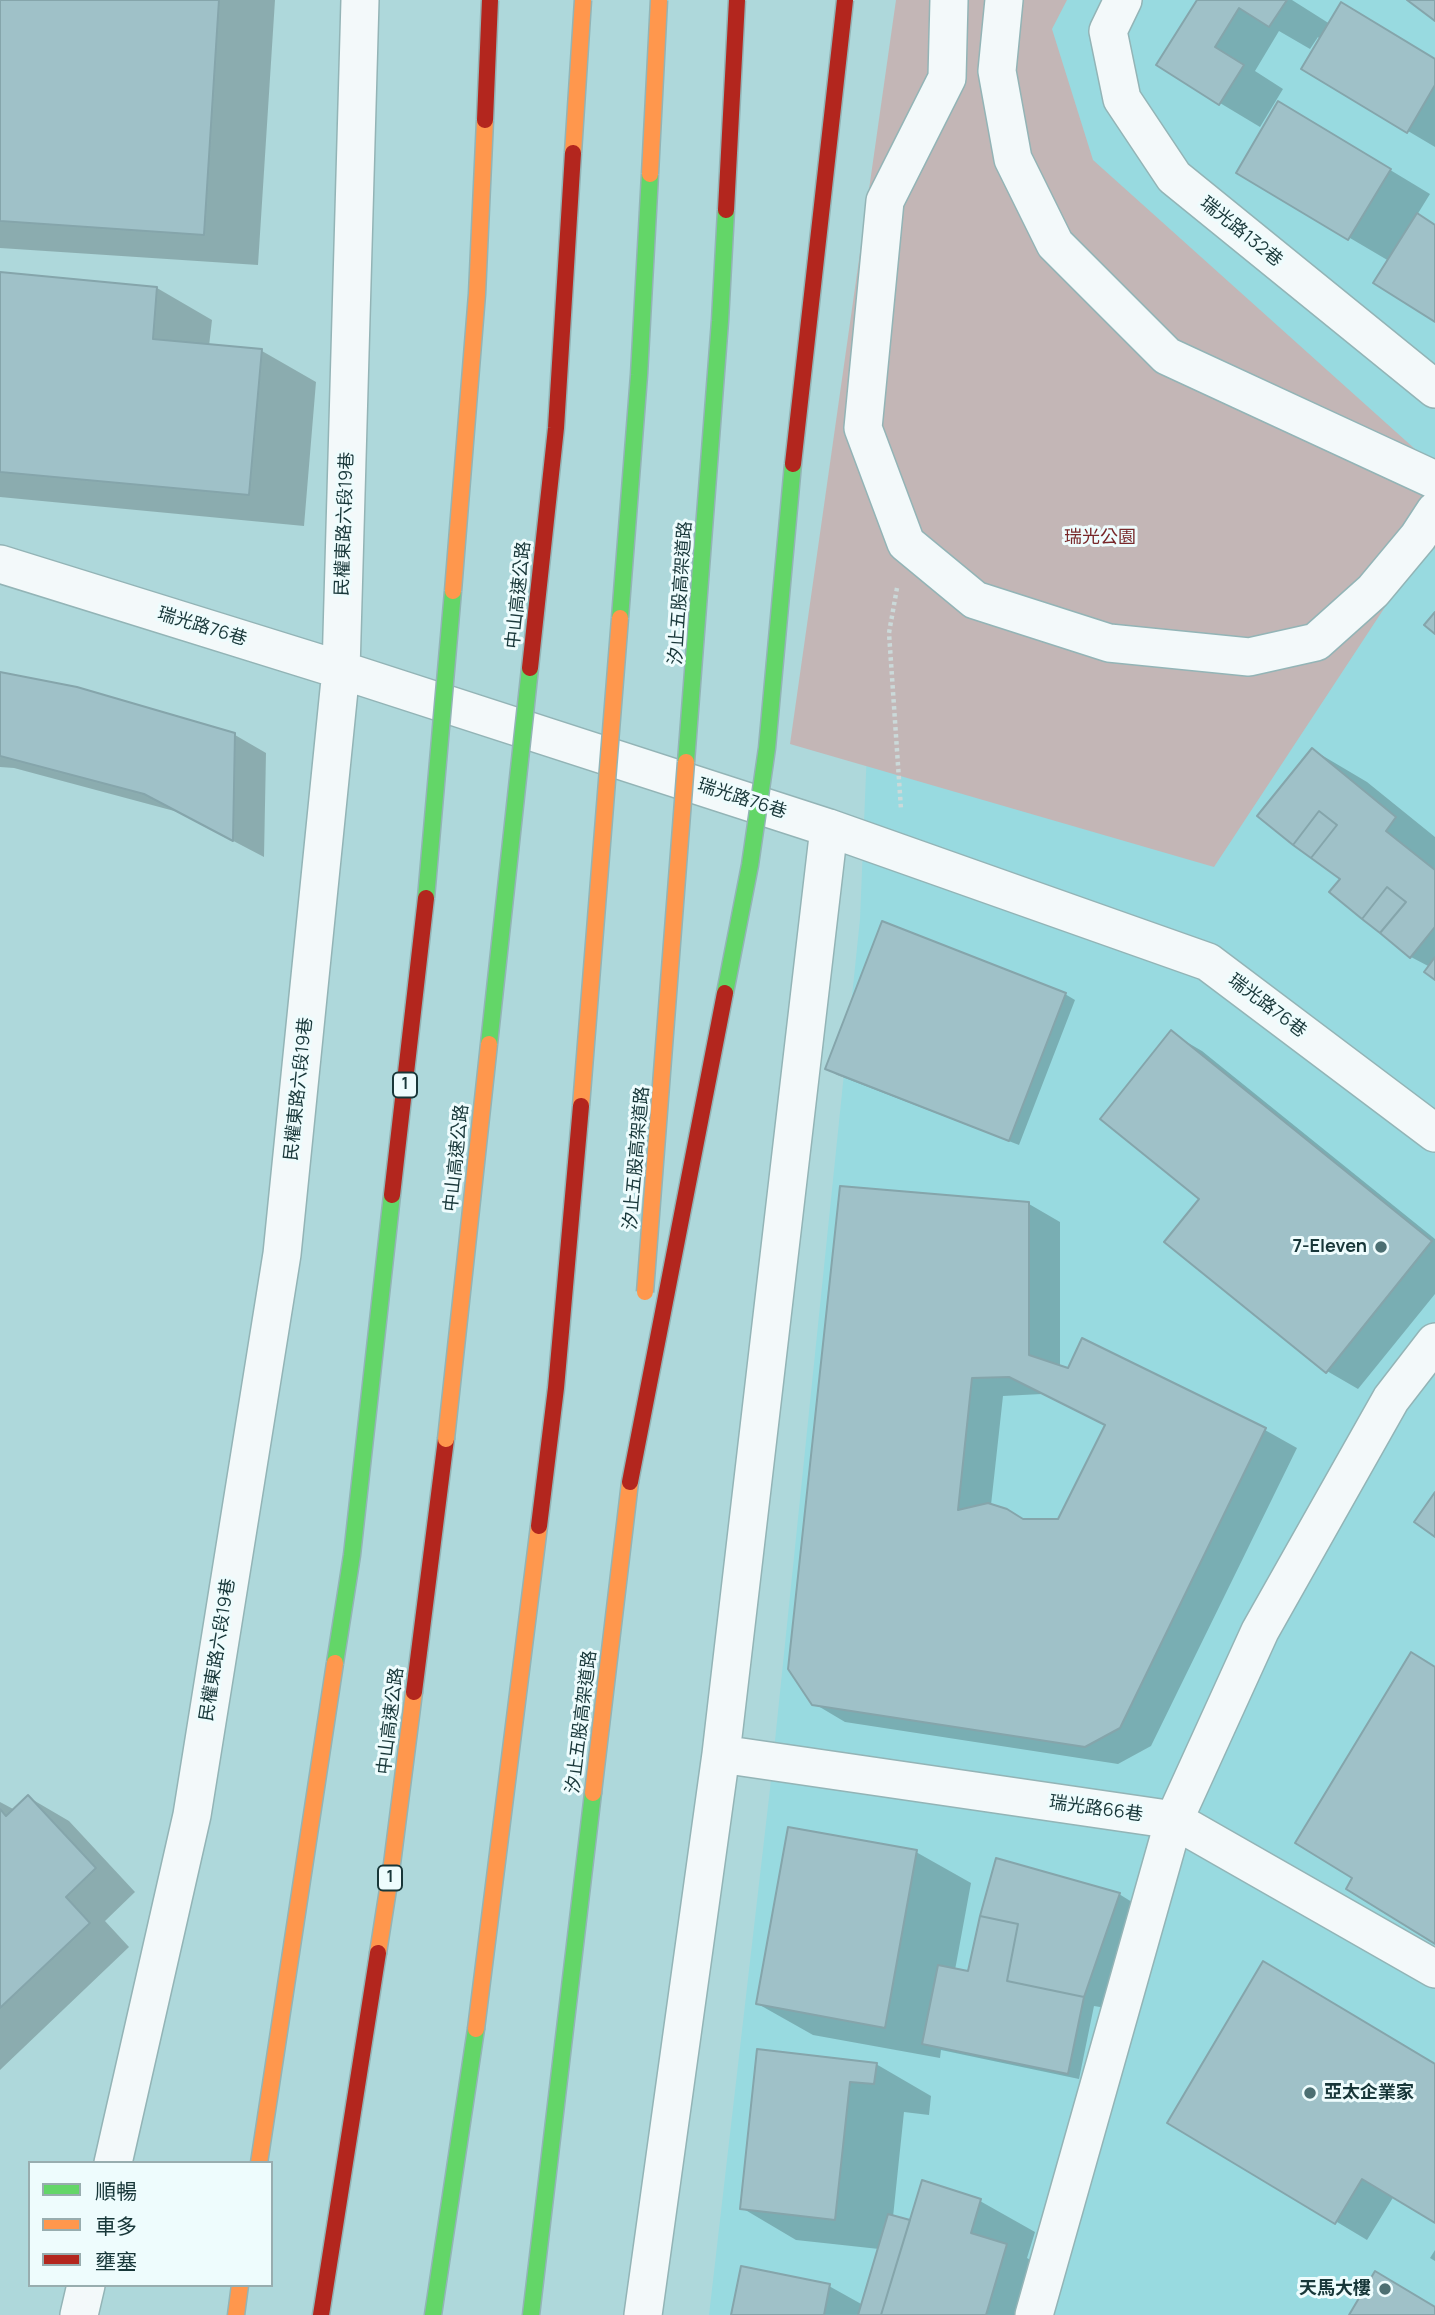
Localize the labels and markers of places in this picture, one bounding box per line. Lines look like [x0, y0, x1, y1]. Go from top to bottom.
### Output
place label: 7-Eleven [1292, 1236, 1367, 1258]
marker: 7-Eleven [1373, 1239, 1389, 1255]
place label: 亞太企業家 [1324, 2082, 1414, 2104]
marker: 亞太企業家 [1302, 2085, 1318, 2101]
place label: 天馬大樓 [1299, 2278, 1371, 2300]
marker: 天馬大樓 [1377, 2281, 1393, 2297]

